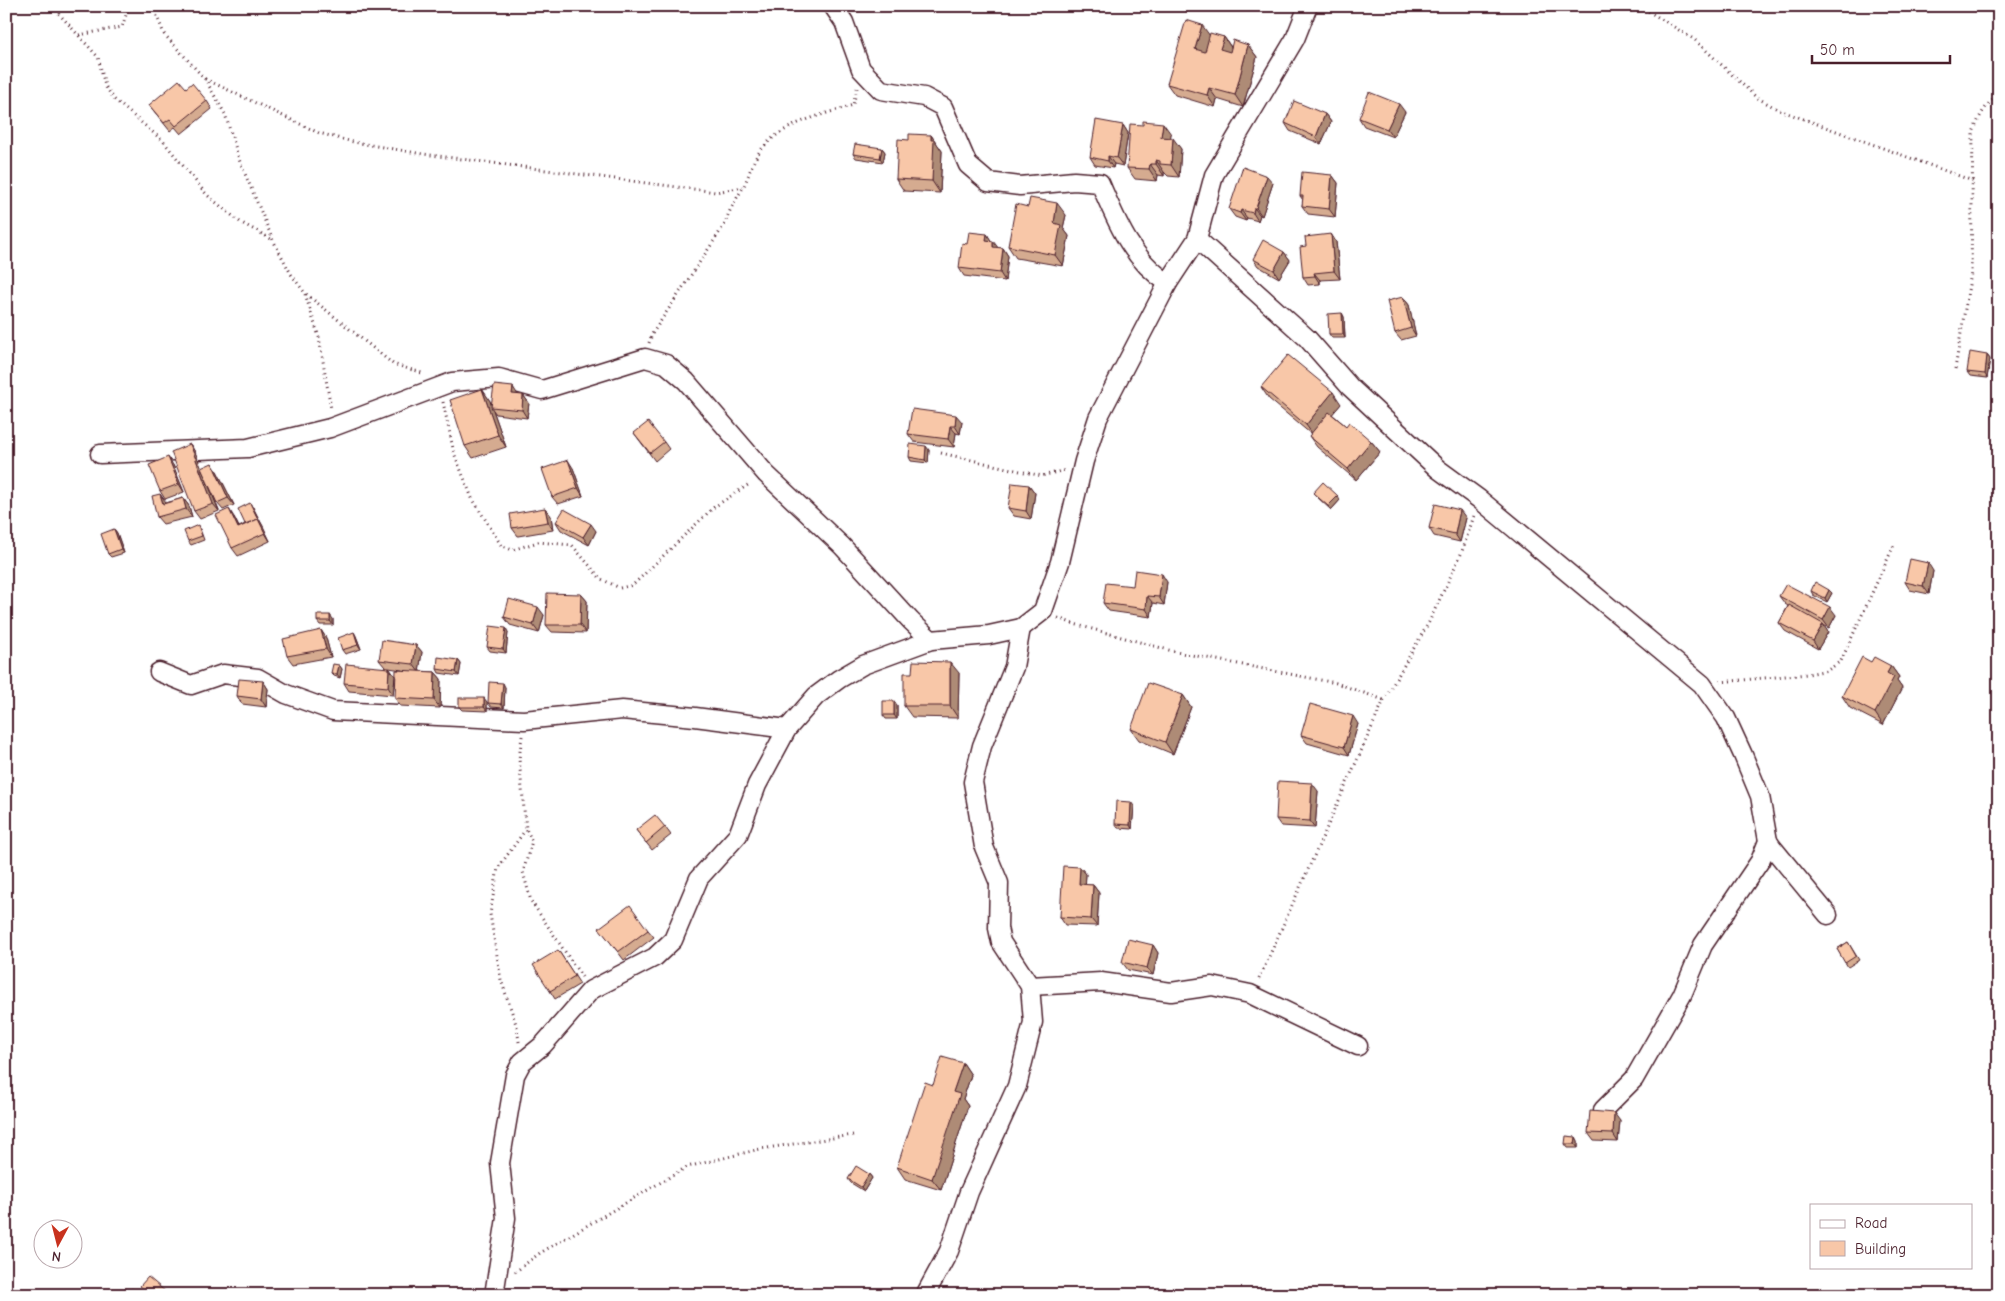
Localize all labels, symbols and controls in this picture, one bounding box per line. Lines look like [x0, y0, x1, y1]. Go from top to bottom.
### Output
scale bar [1812, 32, 1950, 64]
text: 50 m [1820, 41, 1855, 59]
legend [1810, 1204, 1972, 1268]
text: Road [1855, 1214, 1887, 1232]
north arrow [32, 1218, 82, 1268]
text: Building [1855, 1240, 1906, 1258]
text: N [51, 1247, 62, 1265]

